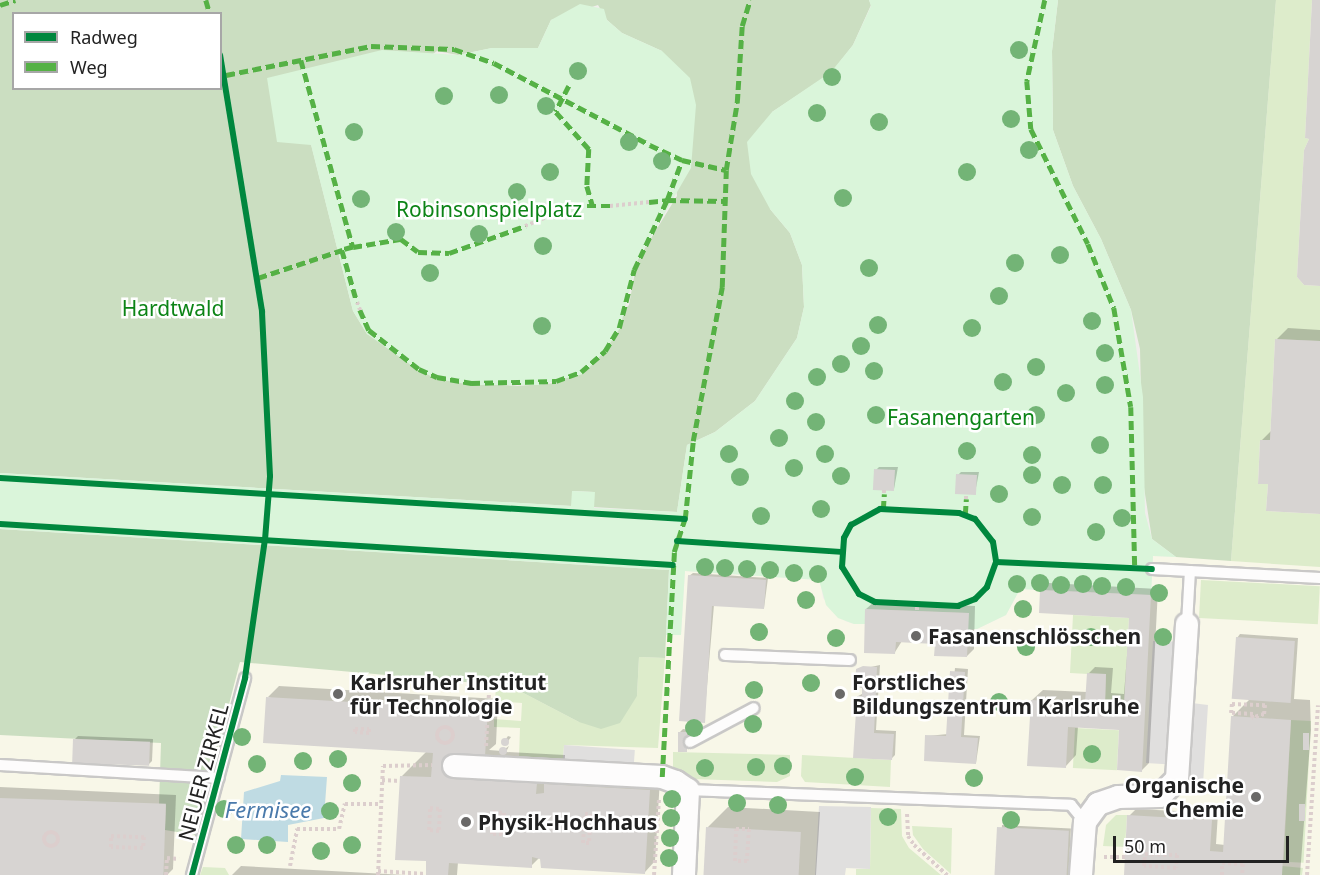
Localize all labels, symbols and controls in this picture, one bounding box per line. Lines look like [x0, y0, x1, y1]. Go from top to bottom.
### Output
legend [12, 12, 222, 90]
text: Radweg [70, 25, 138, 49]
text: Weg [70, 55, 108, 79]
park label: Robinsonspielplatz [396, 196, 582, 222]
park label: Hardtwald [122, 295, 224, 321]
park label: Fasanengarten [887, 404, 1035, 430]
place label: Fasanenschlösschen [928, 623, 1141, 649]
marker: Fasanenschlösschen [909, 629, 923, 643]
place label: Karlsruher Institut für Technologie [350, 669, 546, 719]
place label: Forstliches Bildungszentrum Karlsruhe [852, 669, 1139, 719]
marker: Karlsruher Institut für Technologie [331, 687, 345, 701]
marker: Forstliches Bildungszentrum Karlsruhe [833, 687, 847, 701]
street label: NEUER ZIRKEL [173, 701, 233, 843]
place label: Organische Chemie [1125, 772, 1244, 822]
marker: Organische Chemie [1249, 790, 1263, 804]
water label: Fermisee [225, 797, 311, 823]
place label: Physik-Hochhaus [478, 809, 657, 835]
marker: Physik-Hochhaus [459, 815, 473, 829]
scale bar [1116, 824, 1292, 862]
text: 50 m [1124, 834, 1166, 858]

